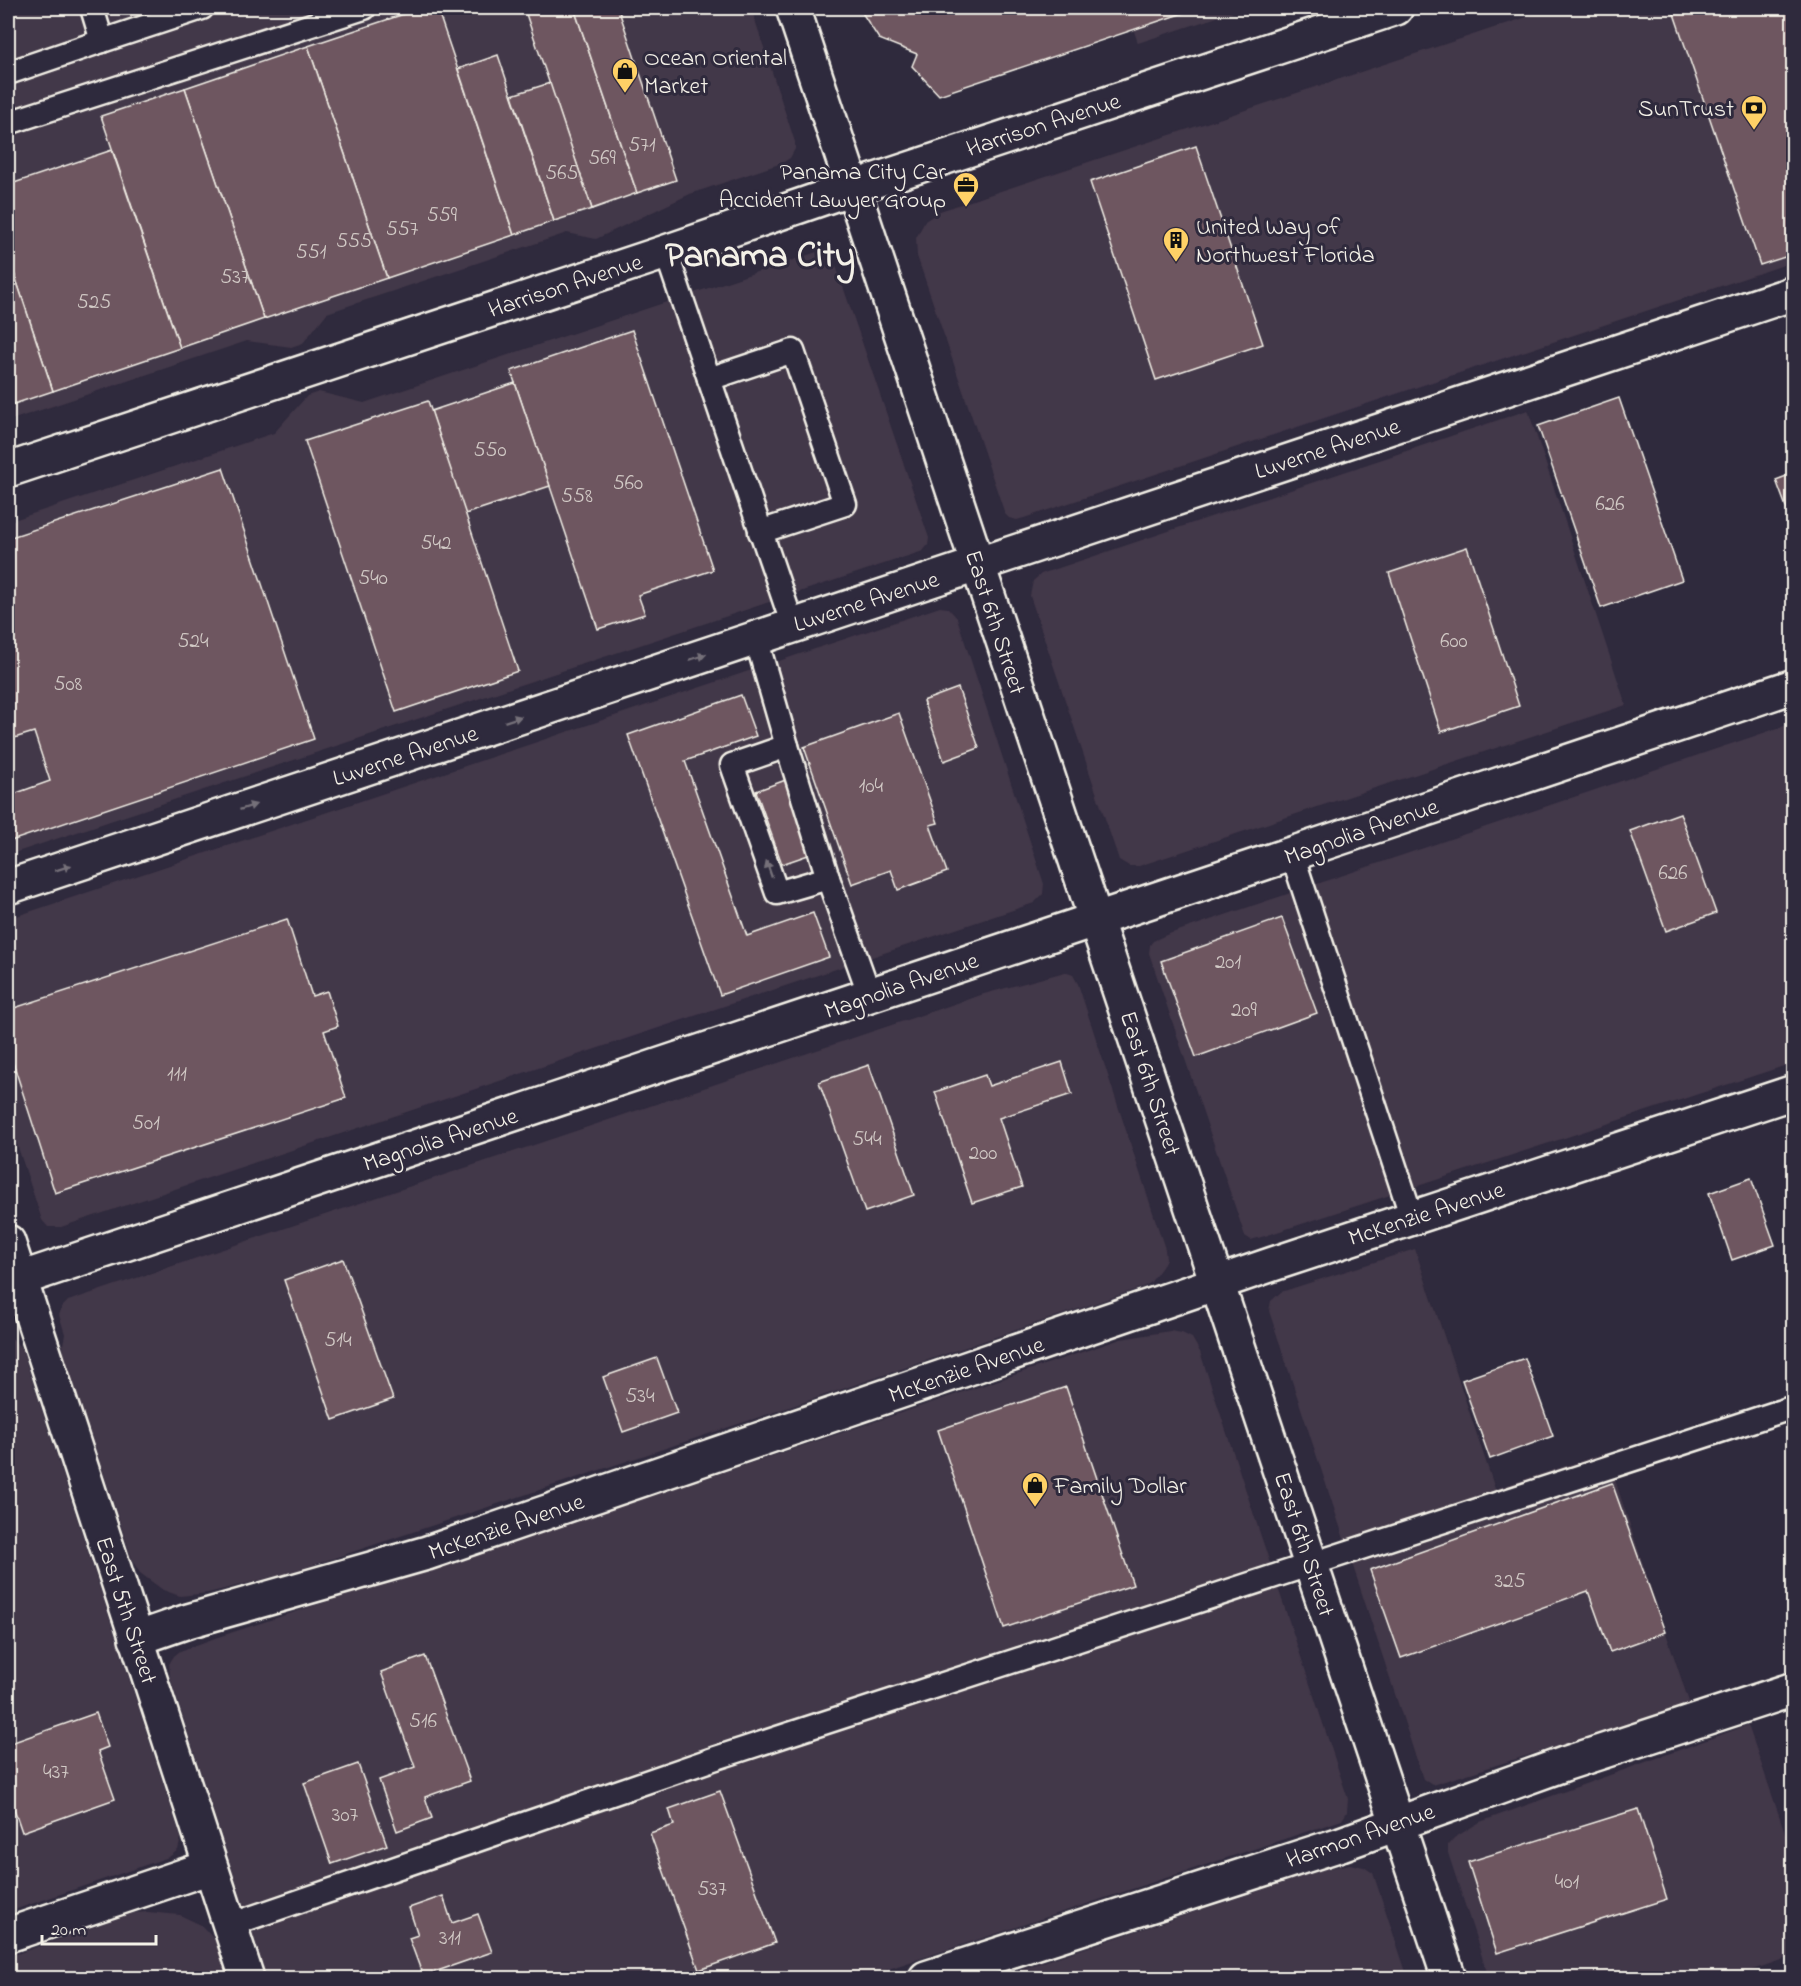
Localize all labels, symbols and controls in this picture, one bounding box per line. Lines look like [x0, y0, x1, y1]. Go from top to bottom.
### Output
place label: Ocean Oriental Market [644, 42, 787, 105]
shop icon: Ocean Oriental Market [610, 56, 640, 94]
street label: Harrison Avenue [962, 85, 1126, 168]
place label: SunTrust [1638, 93, 1734, 128]
bank icon: SunTrust [1739, 93, 1769, 131]
house number: 571 [628, 131, 656, 161]
house number: 569 [588, 144, 616, 174]
place label: Panama City Car Accident Lawyer Group [719, 156, 947, 220]
house number: 565 [545, 159, 579, 189]
office icon: Panama City Car Accident Lawyer Group [951, 170, 981, 208]
house number: 559 [427, 201, 458, 231]
place label: United Way of Northwest Florida [1196, 211, 1375, 274]
house number: 557 [386, 215, 419, 245]
building icon: United Way of Northwest Florida [1161, 225, 1191, 263]
house number: 555 [336, 227, 372, 257]
district label: Panama City [665, 231, 855, 284]
house number: 551 [296, 238, 327, 268]
street label: Harrison Avenue [484, 246, 648, 329]
house number: 537 [220, 263, 250, 293]
house number: 525 [77, 288, 111, 318]
street label: Luverne Avenue [1251, 410, 1405, 490]
house number: 550 [473, 436, 507, 466]
house number: 560 [613, 469, 643, 499]
house number: 558 [561, 482, 593, 512]
house number: 626 [1596, 490, 1624, 520]
house number: 542 [420, 529, 452, 559]
street label: East 6th Street [954, 546, 1033, 700]
street label: Luverne Avenue [790, 563, 944, 643]
house number: 540 [358, 564, 388, 594]
house number: 524 [177, 627, 209, 657]
house number: 600 [1440, 627, 1468, 657]
one-way arrow [689, 652, 707, 662]
house number: 508 [54, 670, 83, 700]
one-way arrow [504, 713, 522, 723]
street label: Luverne Avenue [329, 717, 483, 797]
house number: 104 [859, 772, 884, 802]
street label: Magnolia Avenue [1280, 791, 1444, 876]
one-way arrow [239, 802, 257, 811]
house number: 626 [1659, 859, 1687, 889]
one-way arrow [763, 860, 773, 878]
one-way arrow [54, 863, 72, 873]
street label: Magnolia Avenue [820, 945, 984, 1030]
house number: 201 [1215, 948, 1241, 978]
house number: 209 [1231, 996, 1258, 1026]
street label: East 6th Street [1109, 1007, 1188, 1161]
house number: 111 [167, 1060, 187, 1090]
street label: Magnolia Avenue [359, 1100, 523, 1183]
house number: 501 [132, 1109, 160, 1139]
house number: 544 [852, 1125, 882, 1155]
house number: 200 [969, 1139, 997, 1169]
street label: McKenzie Avenue [1344, 1174, 1510, 1257]
house number: 514 [324, 1326, 352, 1356]
street label: McKenzie Avenue [884, 1328, 1049, 1414]
house number: 534 [625, 1382, 655, 1412]
street label: East 6th Street [1263, 1468, 1342, 1622]
shop icon: Family Dollar [1020, 1470, 1050, 1508]
place label: Family Dollar [1053, 1470, 1187, 1506]
street label: McKenzie Avenue [424, 1485, 589, 1571]
street label: East 5th Street [84, 1532, 165, 1689]
house number: 325 [1494, 1567, 1526, 1597]
house number: 516 [409, 1707, 437, 1737]
house number: 437 [43, 1758, 69, 1788]
street label: Harmon Avenue [1282, 1795, 1440, 1879]
house number: 307 [332, 1801, 359, 1831]
house number: 401 [1555, 1868, 1580, 1898]
house number: 537 [697, 1875, 727, 1905]
scale bar [42, 1908, 156, 1946]
text: 20 m [51, 1918, 86, 1944]
house number: 311 [439, 1924, 461, 1954]

